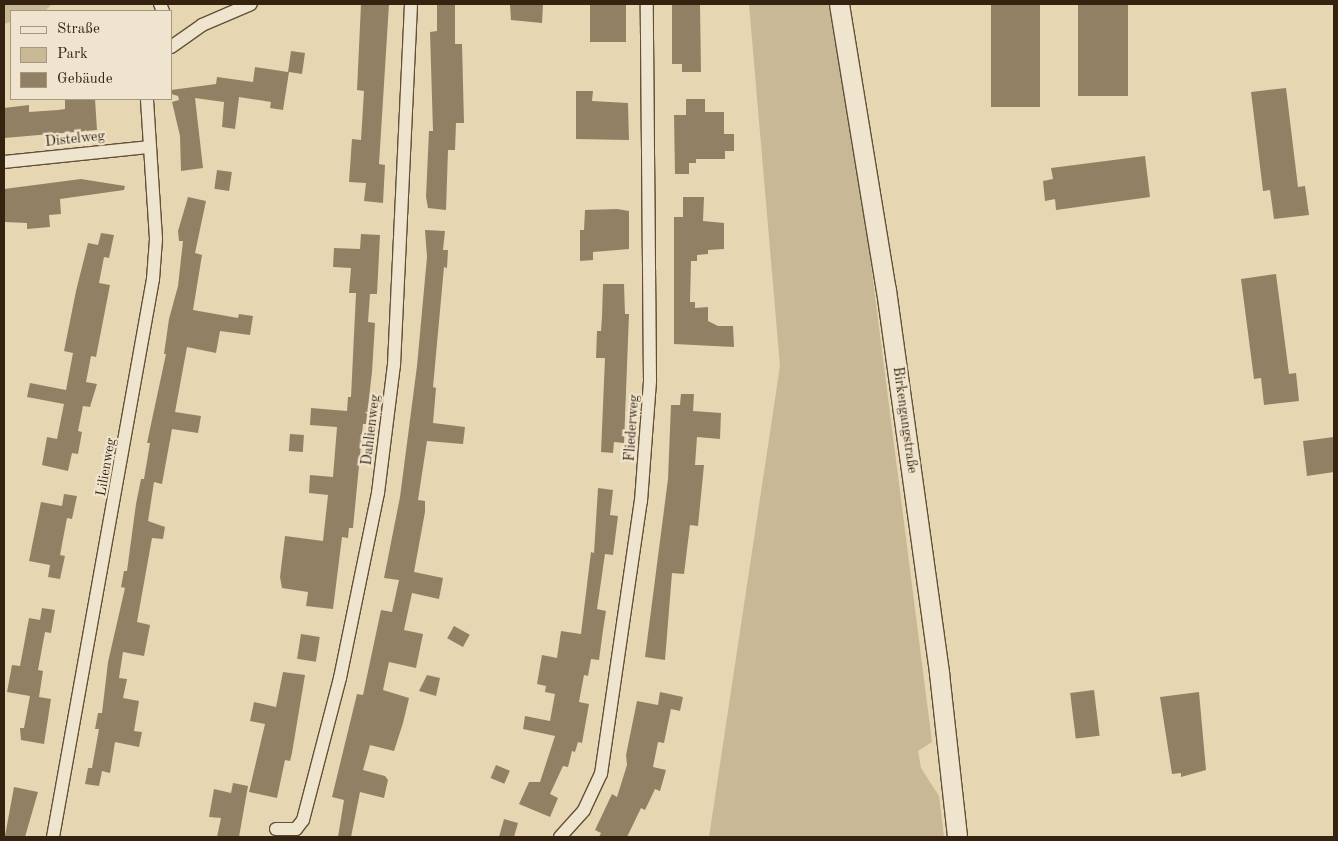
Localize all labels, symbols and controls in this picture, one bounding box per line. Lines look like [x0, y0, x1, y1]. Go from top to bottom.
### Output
legend [10, 10, 172, 100]
text: Straße [57, 22, 100, 37]
text: Park [57, 47, 88, 62]
text: Gebäude [57, 72, 113, 87]
street label: Distelweg [44, 128, 106, 150]
street label: Birkengangstraße [889, 366, 921, 474]
street label: Dahlienweg [358, 394, 384, 466]
street label: Fliederweg [621, 394, 643, 462]
street label: Lilienweg [93, 437, 119, 497]

